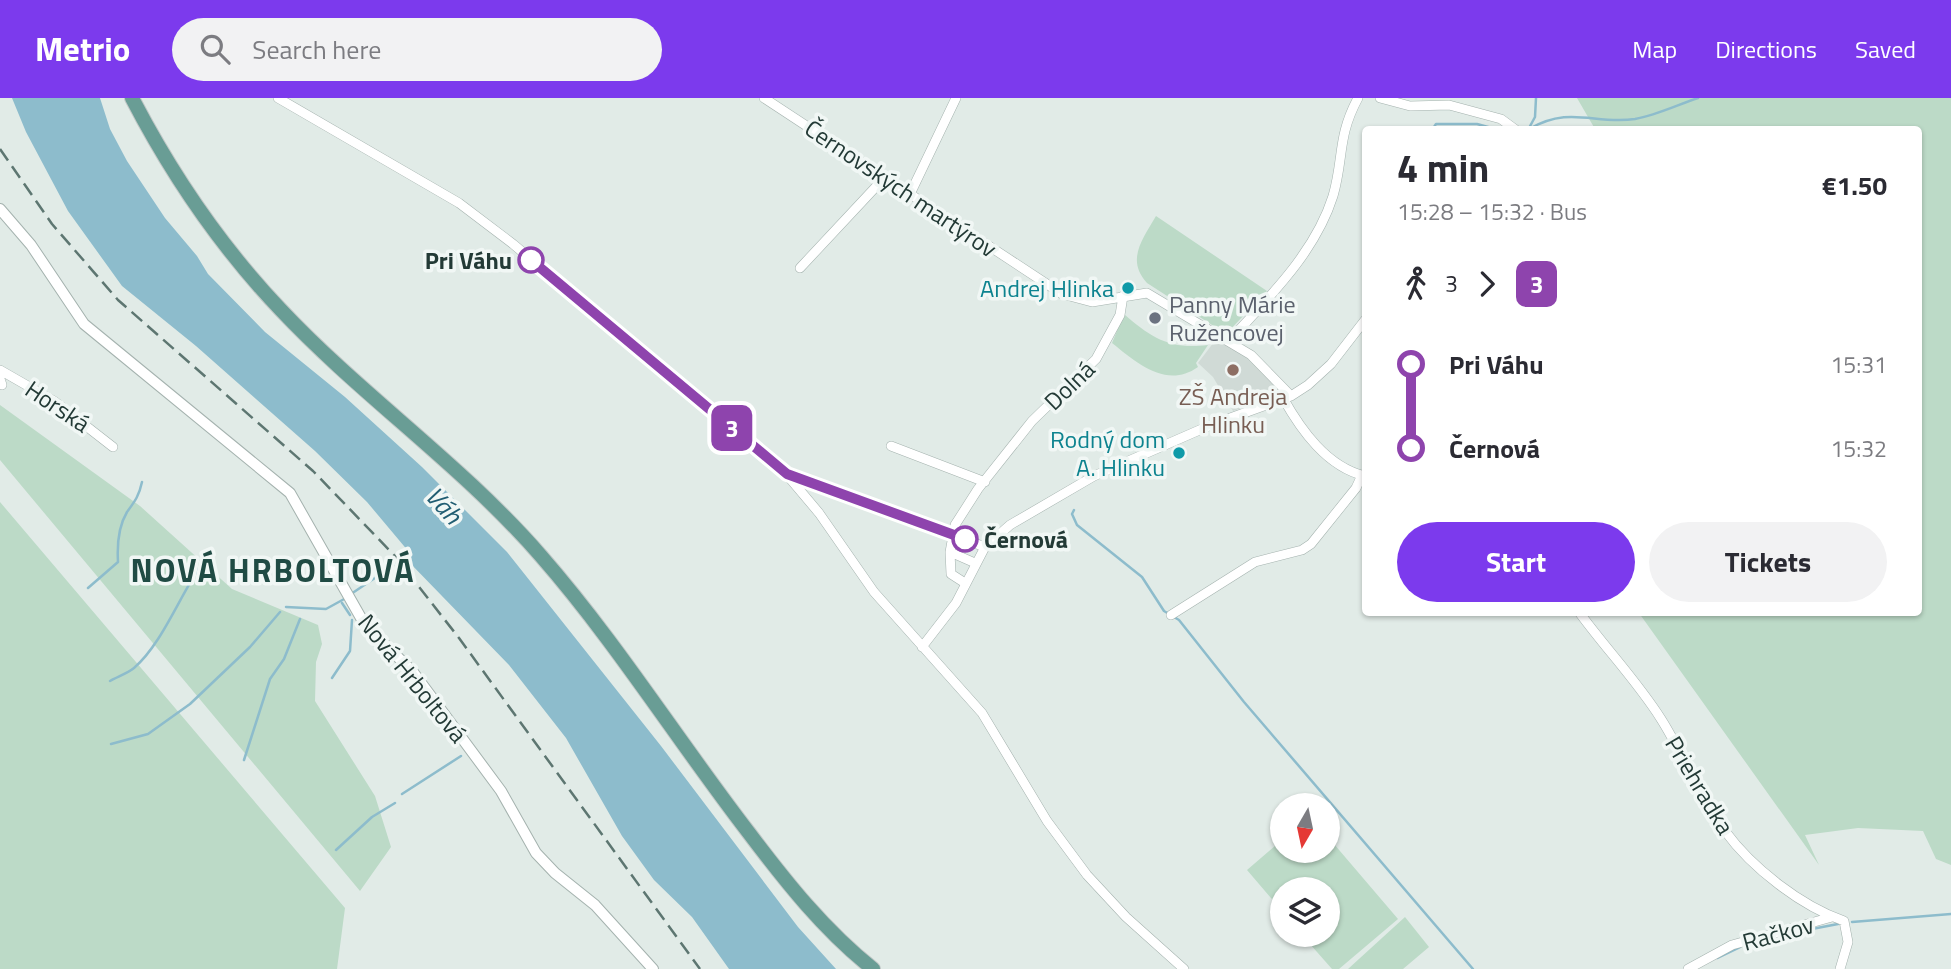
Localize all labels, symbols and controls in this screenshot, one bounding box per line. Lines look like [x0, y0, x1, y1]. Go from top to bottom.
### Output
search box [172, 18, 662, 81]
text: Metrio [35, 24, 130, 74]
icon: search [196, 30, 234, 68]
text: Search here [252, 30, 381, 69]
text: Map [1632, 31, 1677, 67]
text: Directions [1715, 31, 1817, 67]
text: Saved [1855, 31, 1916, 67]
street label: Černovských martýrov [798, 110, 1004, 266]
text: 4 min [1397, 139, 1489, 197]
text: €1.50 [1822, 166, 1887, 205]
text: 15:28 – 15:32 · Bus [1397, 194, 1587, 229]
place label: Pri Váhu [425, 242, 512, 278]
marker: Pri Váhu [518, 247, 544, 273]
icon: walk [1397, 265, 1435, 303]
icon: forward [1468, 265, 1506, 303]
text: 3 [1445, 266, 1458, 301]
text: 3 [1530, 266, 1543, 302]
place label: Andrej Hlinka [980, 270, 1114, 306]
marker: Andrej Hlinka [1120, 280, 1136, 296]
place label: Panny Márie Ružencovej [1169, 286, 1296, 350]
marker: Panny Márie Ružencovej [1147, 310, 1163, 326]
text: Pri Váhu [1449, 345, 1544, 384]
text: 15:31 [1830, 347, 1887, 382]
street label: Dolná [1035, 352, 1103, 418]
marker: ZŠ Andreja Hlinku [1225, 362, 1241, 378]
street label: Horská [18, 371, 98, 441]
place label: ZŠ Andreja Hlinku [1179, 378, 1287, 442]
line badge: 3 [709, 405, 755, 451]
text: 3 [725, 410, 739, 446]
place label: Rodný dom A. Hlinku [1050, 421, 1165, 485]
text: Černová [1449, 429, 1540, 468]
text: 15:32 [1830, 431, 1887, 466]
marker: Rodný dom A. Hlinku [1171, 445, 1187, 461]
water label: Váh [416, 477, 472, 533]
place label: Černová [984, 521, 1068, 557]
button: Start [1397, 522, 1635, 602]
button: Tickets [1649, 522, 1887, 602]
marker: Černová [952, 526, 978, 552]
district label: NOVÁ HRBOLTOVÁ [131, 546, 415, 594]
street label: Nová Hrboltová [350, 606, 476, 750]
street label: Priehradka [1656, 729, 1744, 841]
north arrow [1270, 793, 1340, 863]
map controls [1270, 793, 1340, 947]
button: layers [1270, 877, 1340, 947]
street label: Račkov [1738, 906, 1818, 960]

